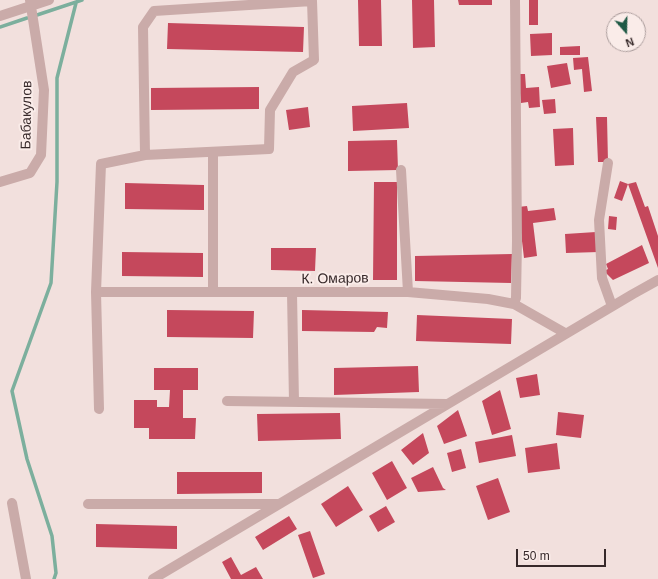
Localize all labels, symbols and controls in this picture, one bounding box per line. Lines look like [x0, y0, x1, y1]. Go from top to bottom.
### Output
north arrow [606, 12, 646, 52]
text: N [624, 35, 636, 49]
street label: Бабакулов [18, 80, 36, 150]
street label: К. Омаров [301, 270, 369, 288]
scale bar [518, 541, 608, 567]
text: 50 m [523, 549, 550, 563]

